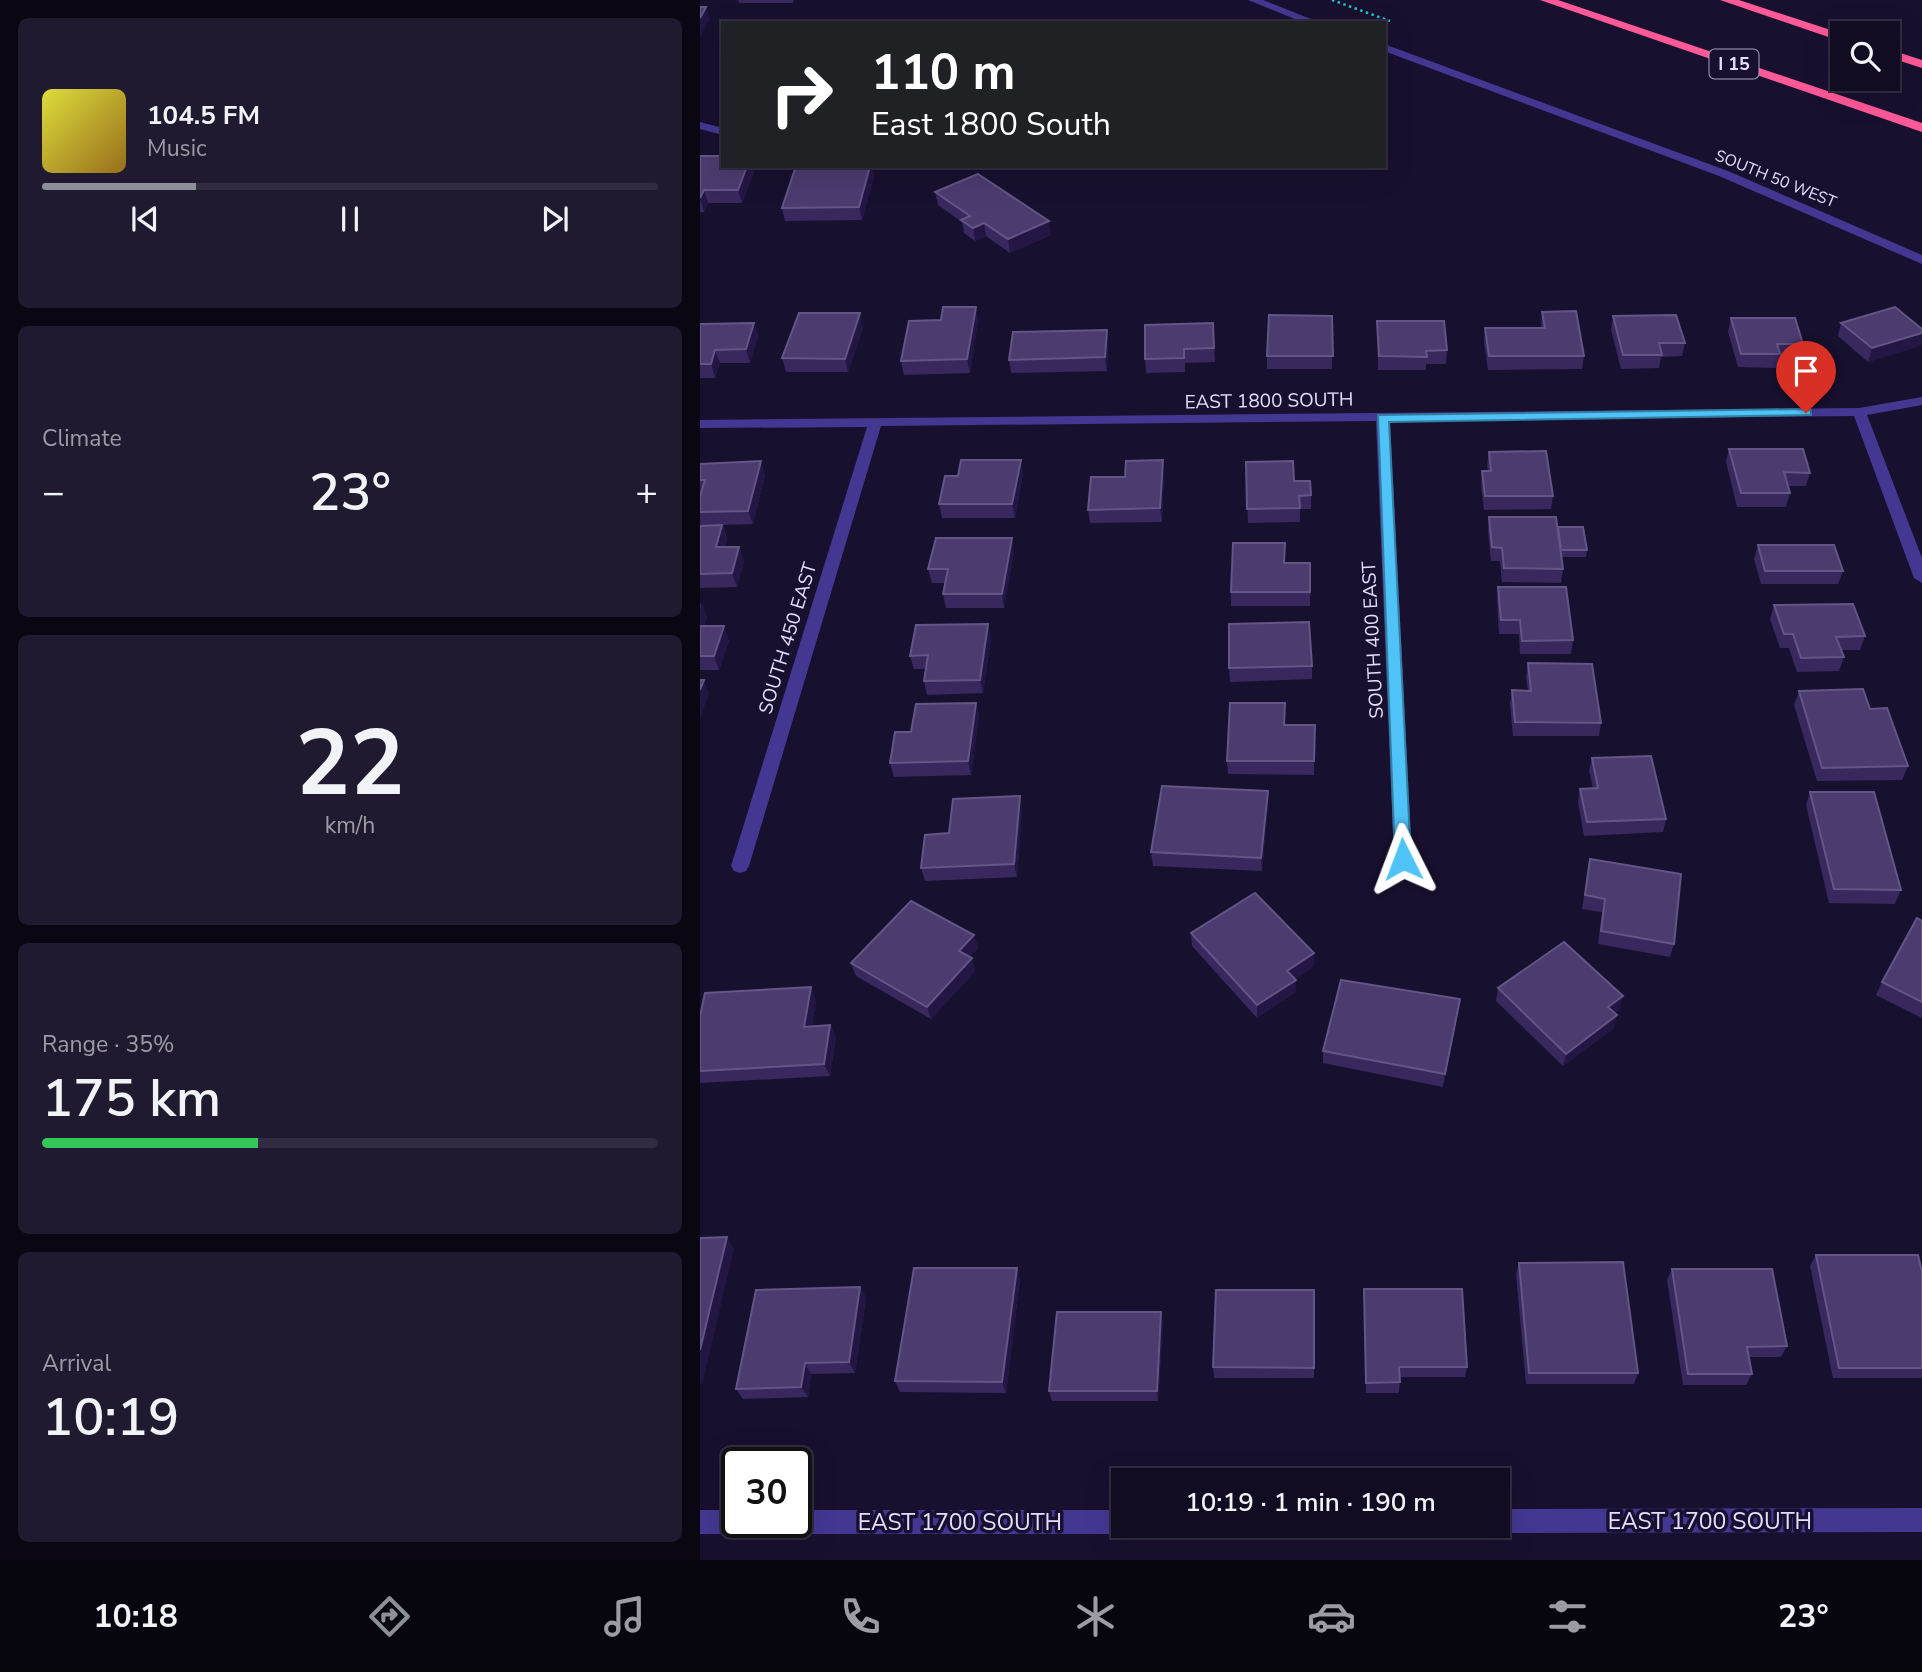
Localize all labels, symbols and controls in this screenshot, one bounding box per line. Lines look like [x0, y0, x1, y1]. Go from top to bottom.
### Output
map controls [1830, 21, 1900, 91]
button: search [1830, 21, 1900, 91]
text: 110 m [871, 39, 1015, 106]
icon: right [756, 49, 847, 140]
road number: I 15 [1710, 50, 1758, 78]
text: 104.5 FM [147, 98, 260, 133]
text: East 1800 South [871, 103, 1111, 146]
text: Music [147, 133, 207, 164]
street label: SOUTH 50 WEST [1712, 145, 1840, 213]
icon: previous [126, 200, 164, 238]
icon: pause [331, 200, 369, 238]
icon: next [536, 200, 574, 238]
pin [1776, 341, 1836, 413]
icon: arrive [1787, 352, 1825, 390]
street label: EAST 1800 SOUTH [1184, 387, 1354, 415]
text: Climate [42, 423, 122, 454]
text: 23° [309, 457, 391, 528]
text: − [42, 467, 65, 518]
text: + [635, 467, 658, 518]
street label: SOUTH 450 EAST [753, 559, 824, 717]
street label: SOUTH 400 EAST [1356, 560, 1390, 719]
text: 22 [295, 702, 405, 826]
text: km/h [325, 810, 375, 841]
position arrow [1366, 822, 1440, 896]
text: Range · 35% [42, 1029, 174, 1060]
text: 175 km [42, 1063, 221, 1134]
text: Arrival [42, 1348, 111, 1379]
text: 10:19 [42, 1382, 179, 1453]
speed limit sign: 30 [721, 1447, 812, 1538]
text: 10:19 · 1 min · 190 m [1185, 1485, 1436, 1520]
street label: EAST 1700 SOUTH [1608, 1506, 1812, 1537]
street label: EAST 1700 SOUTH [858, 1507, 1062, 1538]
icon: directions [365, 1592, 414, 1641]
icon: music [600, 1592, 649, 1641]
icon: phone [836, 1592, 885, 1641]
icon: climate [1071, 1592, 1120, 1641]
icon: car [1307, 1592, 1356, 1641]
icon: filters [1543, 1592, 1592, 1641]
text: 10:18 [93, 1595, 178, 1638]
text: 23° [1778, 1595, 1829, 1638]

